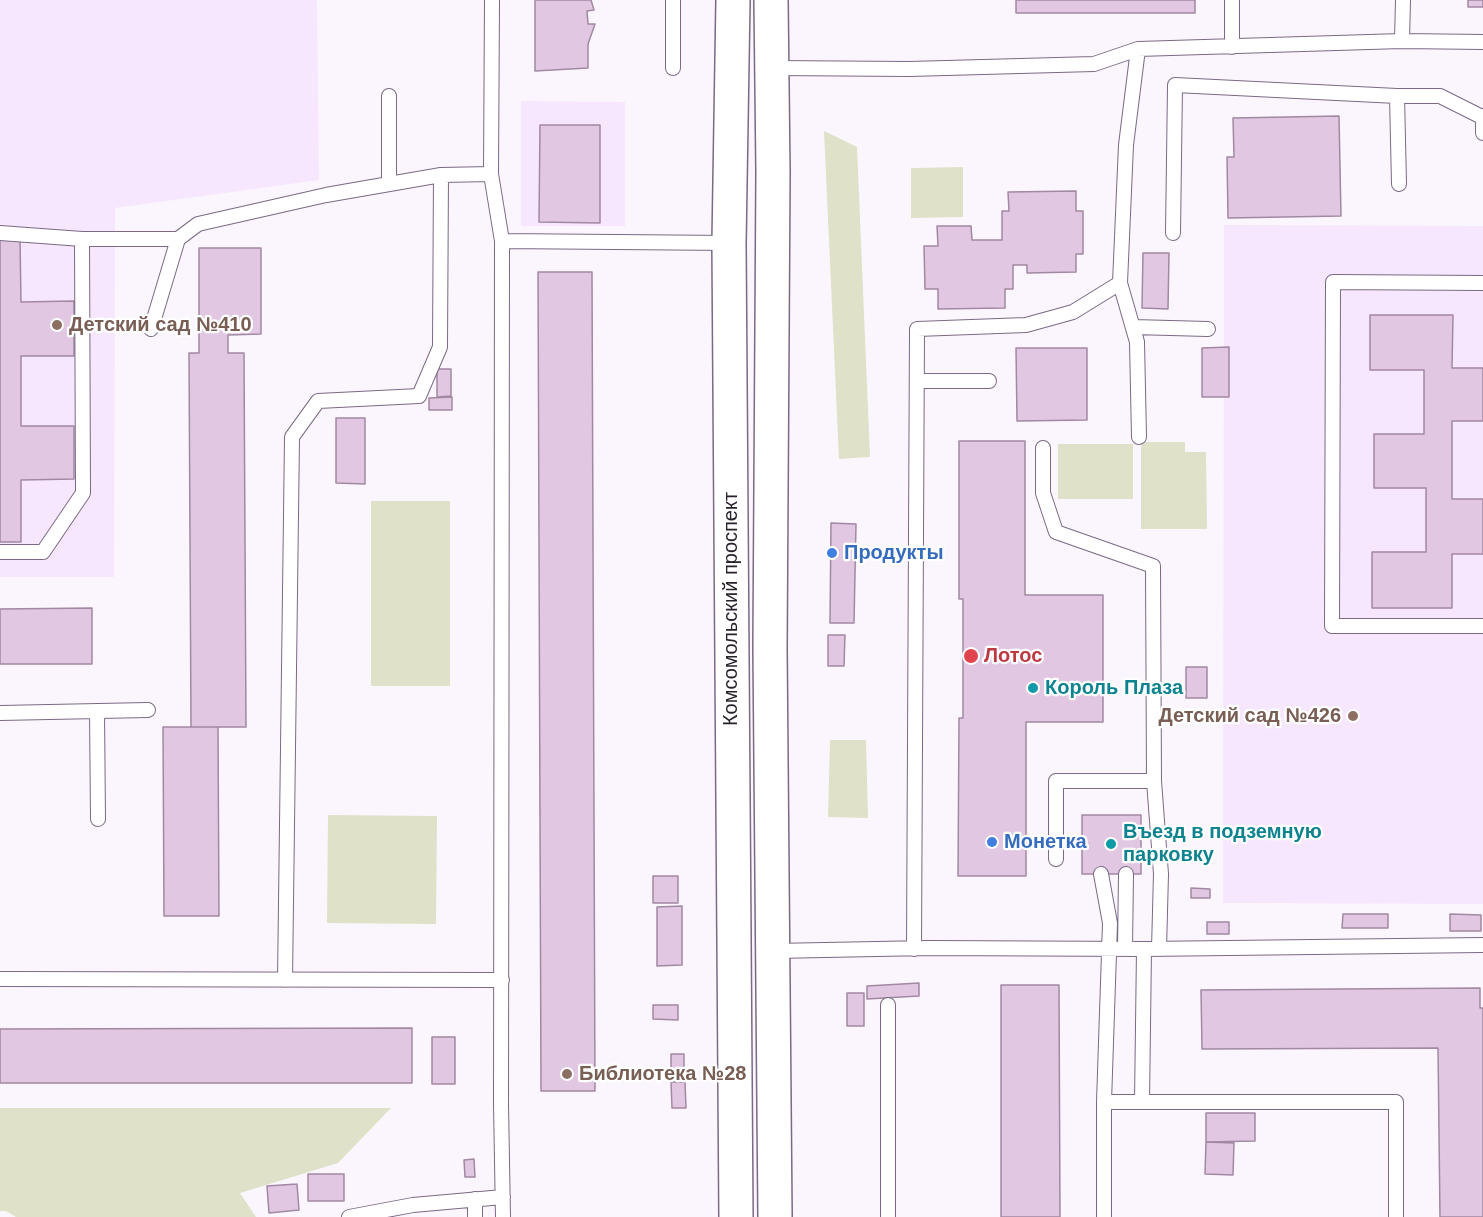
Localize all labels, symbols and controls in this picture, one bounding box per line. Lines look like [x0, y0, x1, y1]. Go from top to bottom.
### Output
place label: Детский сад №410 [69, 313, 252, 337]
marker: Детский сад №410 [50, 318, 64, 332]
street label: Комсомольский проспект [719, 492, 743, 726]
place label: Продукты [844, 541, 943, 565]
marker: Продукты [825, 546, 839, 560]
place label: Лотос [984, 644, 1042, 668]
marker: Лотос [962, 647, 980, 665]
place label: Король Плаза [1045, 676, 1183, 700]
marker: Король Плаза [1026, 681, 1040, 695]
place label: Детский сад №426 [1158, 704, 1341, 728]
marker: Детский сад №426 [1346, 709, 1360, 723]
place label: Въезд в подземную парковку [1123, 820, 1322, 867]
place label: Монетка [1004, 830, 1087, 854]
marker: Монетка [985, 835, 999, 849]
marker: Въезд в подземную парковку [1104, 837, 1118, 851]
place label: Библиотека №28 [579, 1062, 746, 1086]
marker: Библиотека №28 [560, 1067, 574, 1081]

